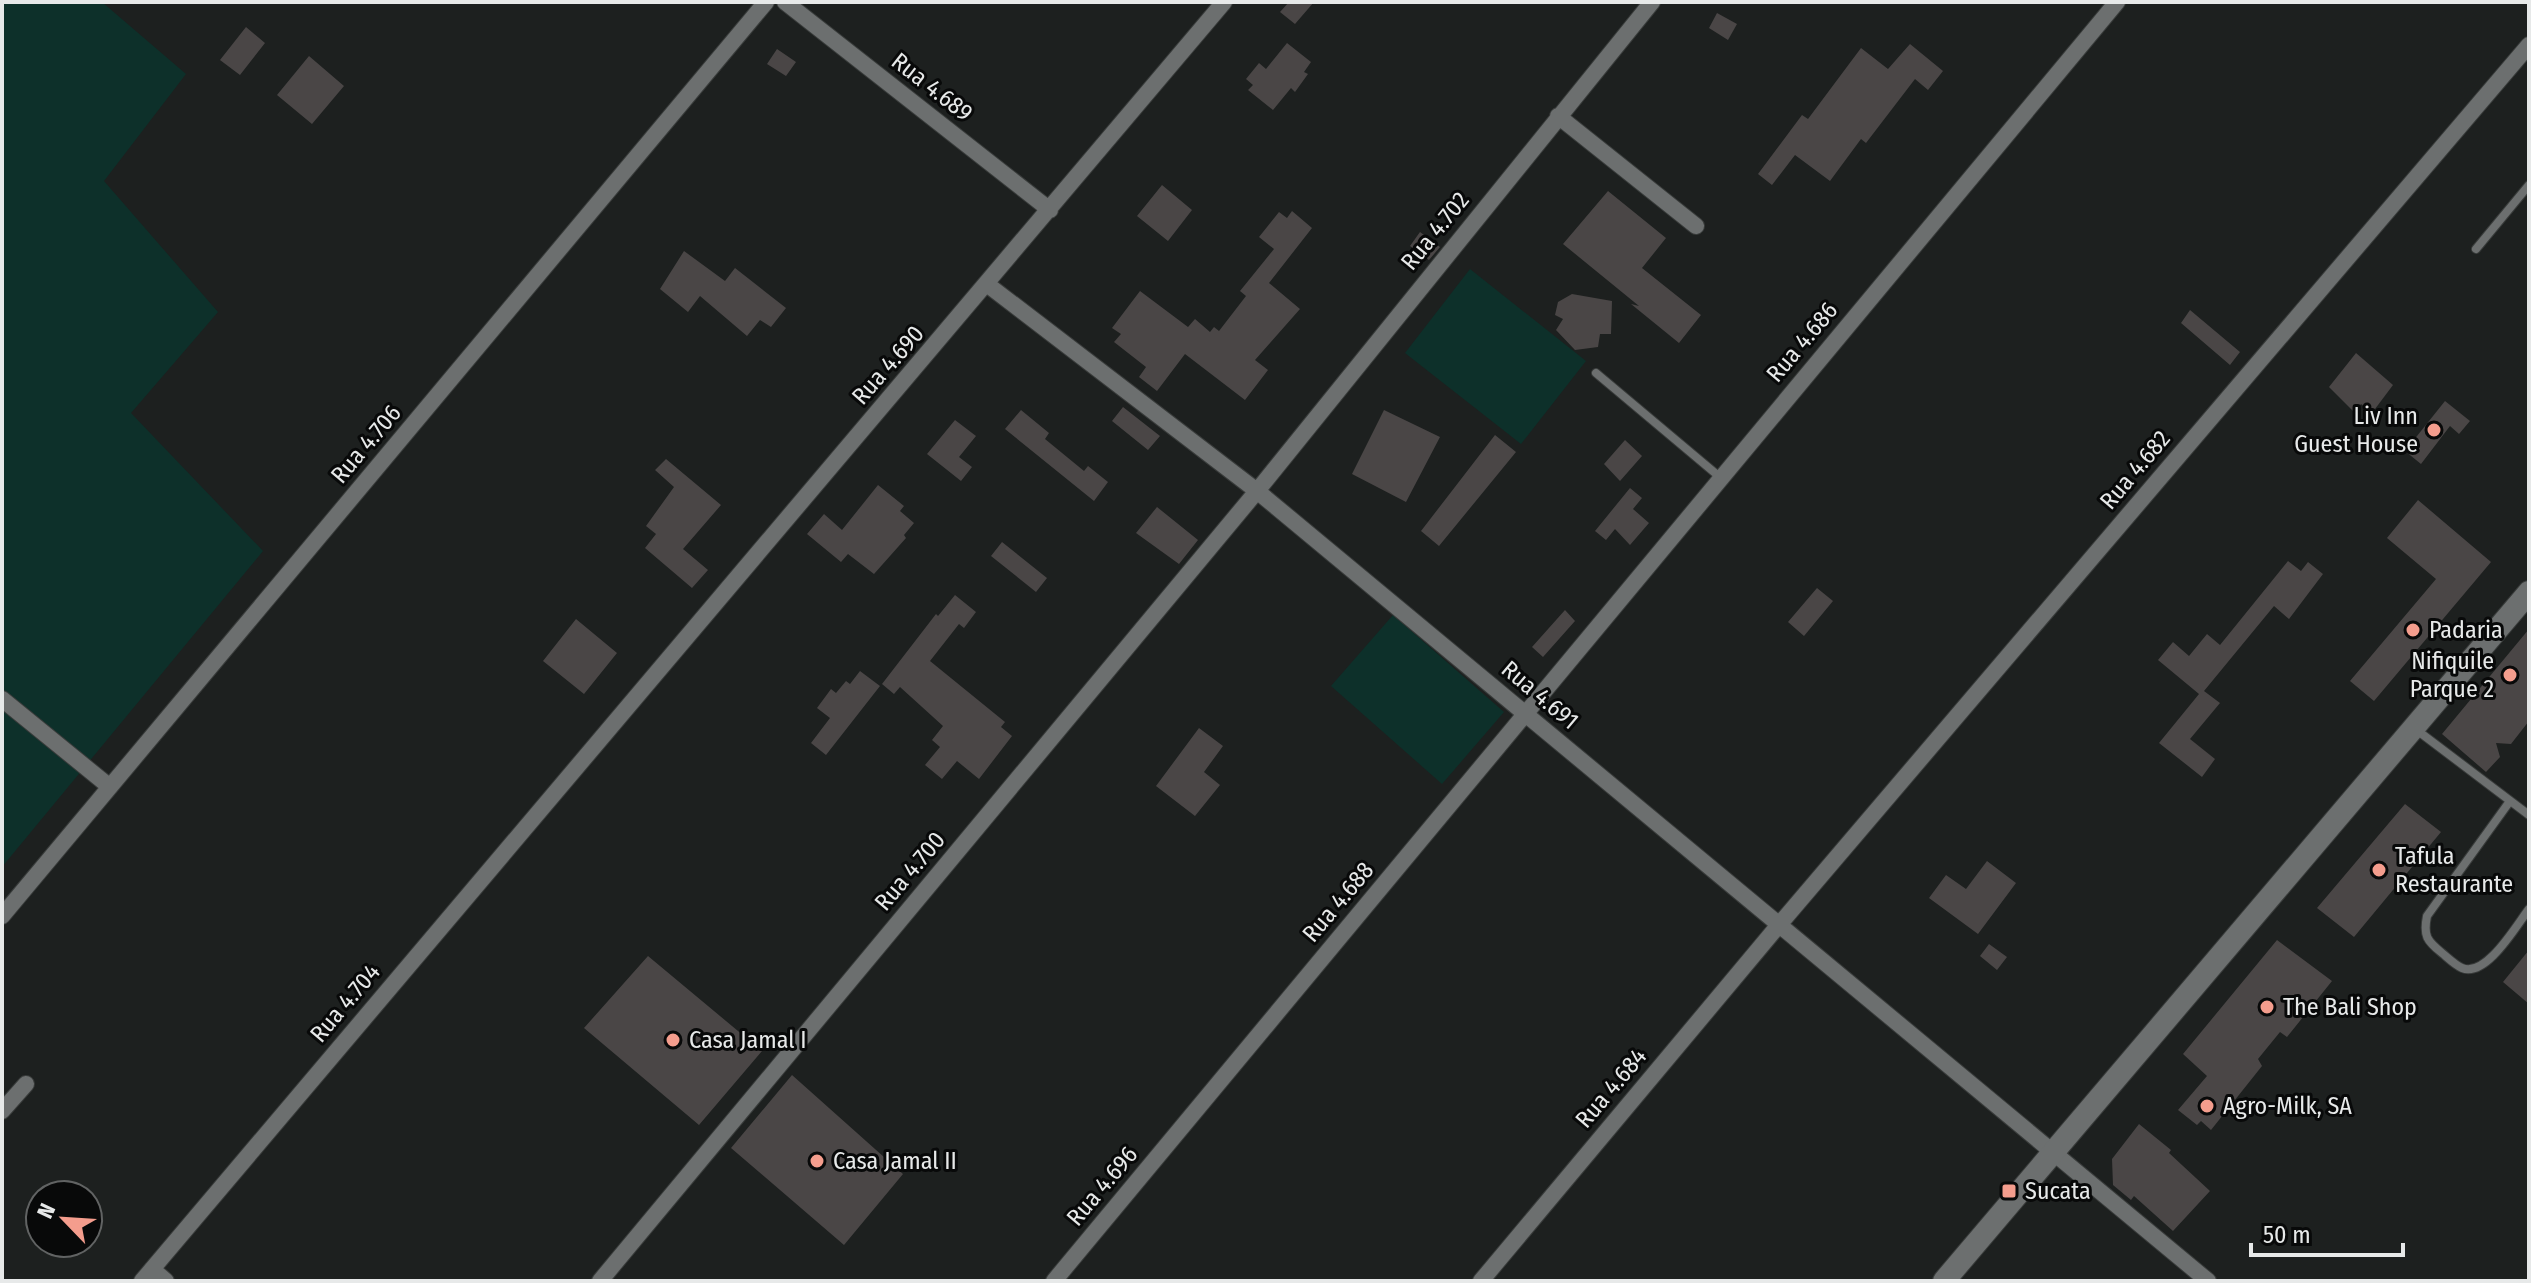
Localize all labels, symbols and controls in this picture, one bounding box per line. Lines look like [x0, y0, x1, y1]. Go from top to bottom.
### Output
street label: Rua 4.689 [886, 47, 978, 127]
street label: Rua 4.702 [1395, 186, 1475, 276]
street label: Rua 4.686 [1761, 296, 1843, 388]
street label: Rua 4.690 [846, 320, 930, 410]
street label: Rua 4.706 [325, 399, 407, 489]
place label: Liv Inn Guest House [2294, 402, 2418, 458]
marker: Liv Inn Guest House [2425, 421, 2443, 439]
street label: Rua 4.682 [2094, 425, 2176, 515]
place label: Padaria [2429, 616, 2503, 644]
marker: Padaria [2404, 621, 2422, 639]
place label: Nifiquile Parque 2 [2410, 647, 2494, 703]
street label: Rua 4.691 [1496, 655, 1584, 735]
marker: Nifiquile Parque 2 [2501, 666, 2519, 684]
street label: Rua 4.700 [869, 826, 951, 916]
place label: Tafula Restaurante [2395, 842, 2513, 898]
street label: Rua 4.688 [1297, 856, 1379, 948]
marker: Tafula Restaurante [2370, 861, 2388, 879]
street label: Rua 4.704 [304, 958, 386, 1048]
place label: The Bali Shop [2283, 993, 2417, 1021]
marker: The Bali Shop [2258, 998, 2276, 1016]
place label: Casa Jamal I [689, 1026, 807, 1054]
marker: Casa Jamal I [664, 1031, 682, 1049]
street label: Rua 4.684 [1570, 1043, 1652, 1133]
place label: Agro-Milk, SA [2223, 1092, 2352, 1120]
marker: Agro-Milk, SA [2198, 1097, 2216, 1115]
street label: Rua 4.696 [1061, 1141, 1143, 1231]
place label: Casa Jamal II [833, 1147, 957, 1175]
marker: Casa Jamal II [808, 1152, 826, 1170]
place label: Sucata [2025, 1177, 2091, 1205]
north arrow [24, 1179, 104, 1259]
marker: Sucata [2000, 1182, 2018, 1200]
text: N [31, 1199, 61, 1222]
scale bar [2251, 1207, 2403, 1257]
text: 50 m [2263, 1221, 2311, 1249]

